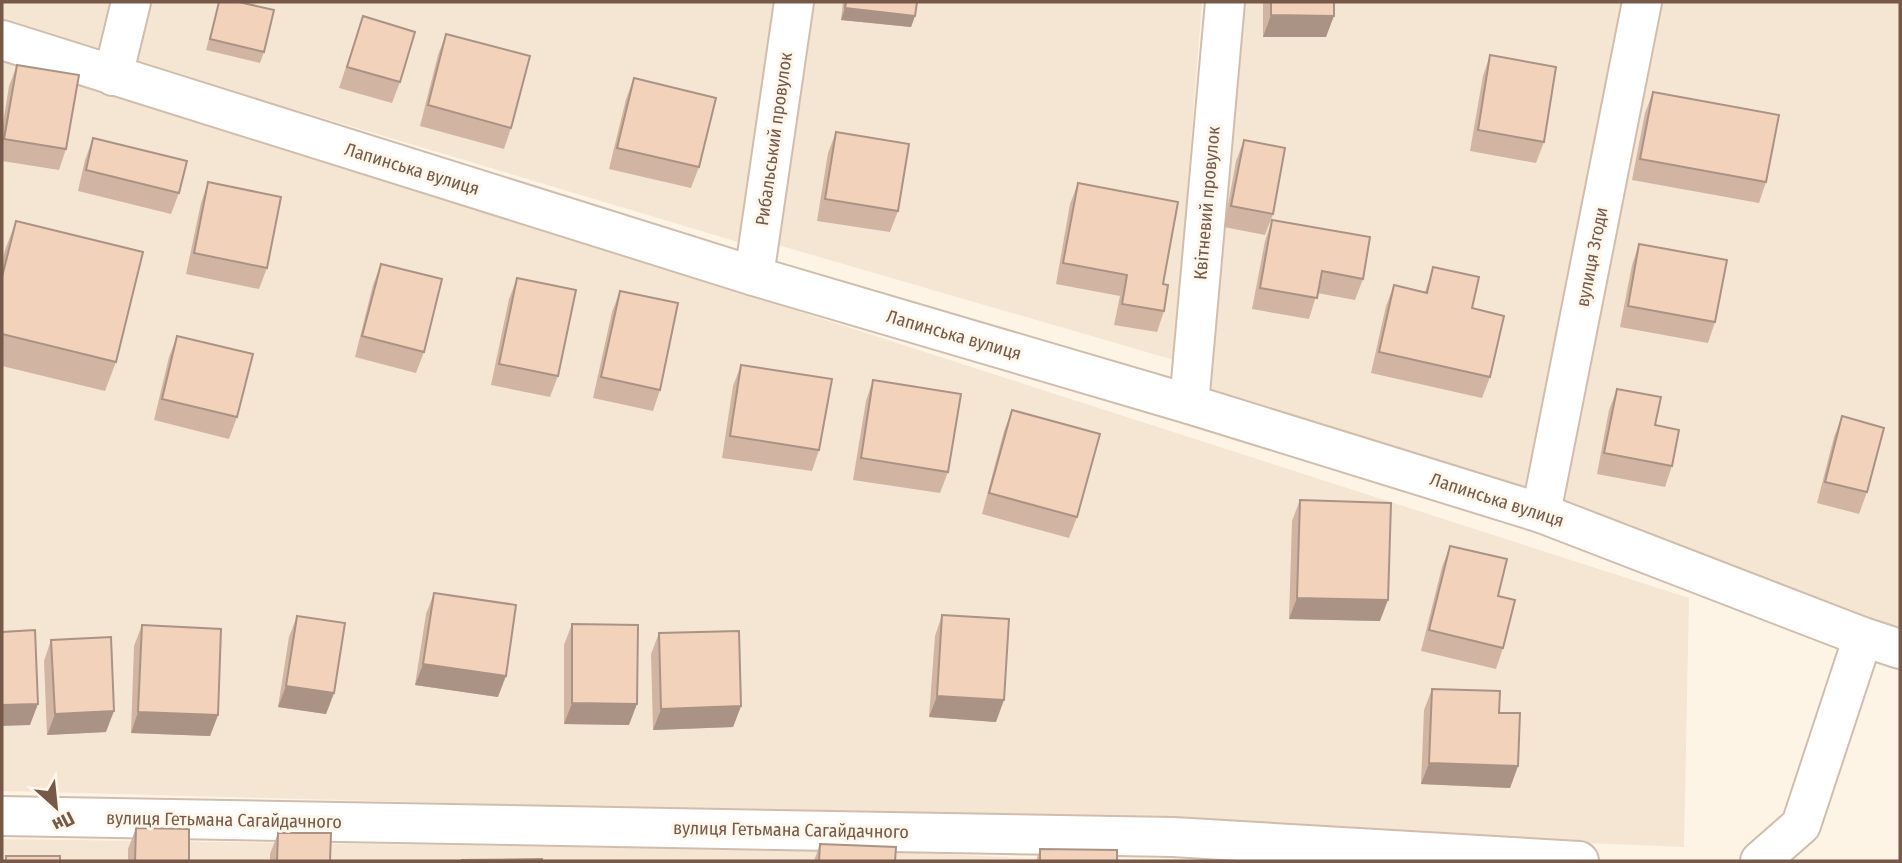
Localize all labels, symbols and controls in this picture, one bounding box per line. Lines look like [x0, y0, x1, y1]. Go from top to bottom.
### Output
street label: Рибальський провулок [751, 50, 797, 227]
street label: Квітневий провулок [1189, 125, 1225, 281]
street label: Лапинська вулиця [342, 138, 482, 200]
street label: вулиця Згоди [1572, 205, 1612, 309]
street label: Лапинська вулиця [884, 305, 1024, 365]
street label: Лапинська вулиця [1427, 468, 1567, 532]
north arrow [21, 772, 91, 842]
text: Пн [49, 807, 78, 837]
street label: вулиця Гетьмана Сагайдачного [106, 807, 342, 833]
street label: вулиця Гетьмана Сагайдачного [673, 817, 909, 843]

